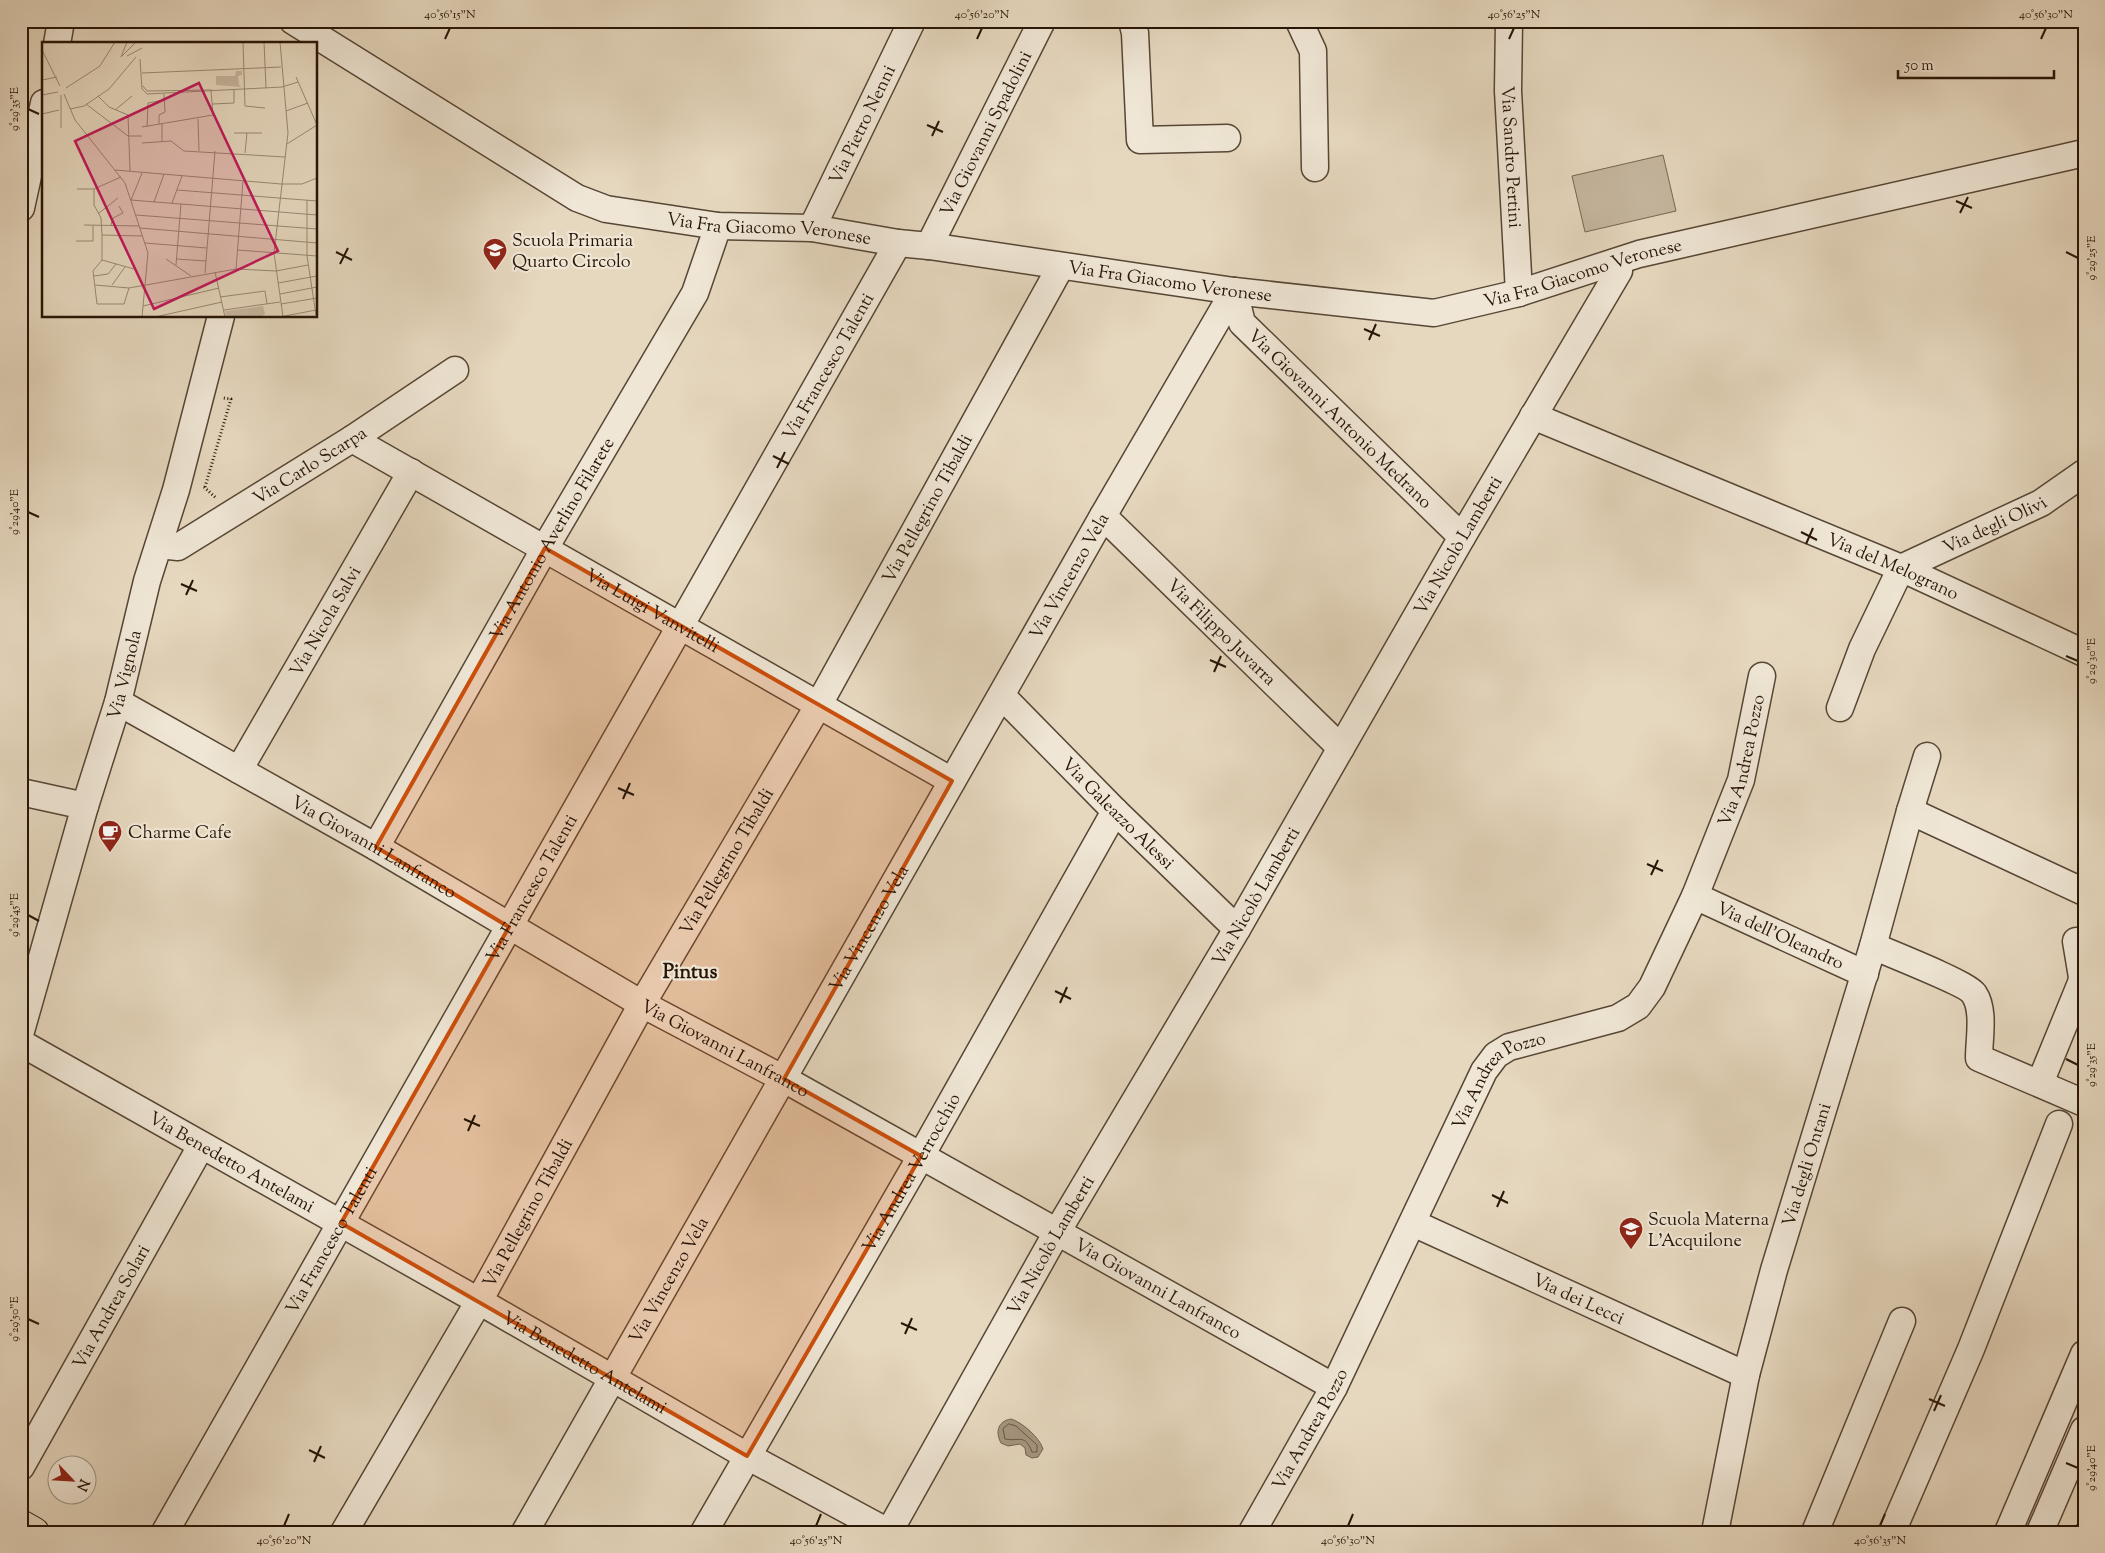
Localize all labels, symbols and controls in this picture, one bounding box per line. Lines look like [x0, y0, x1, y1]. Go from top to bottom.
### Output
text: 40°56'15"N [424, 6, 476, 24]
text: 40°56'20"N [955, 6, 1010, 24]
text: 40°56'25"N [1488, 6, 1541, 24]
text: 40°56'30"N [2019, 6, 2073, 24]
inset map [42, 42, 318, 318]
street label: Via Giovanni Spadolini [935, 47, 1040, 222]
scale bar [1898, 48, 2054, 80]
text: 50 m [1904, 56, 1934, 77]
street label: Via Pietro Nenni [824, 61, 904, 189]
street label: Via Sandro Pertini [1493, 85, 1526, 229]
text: 9°29'35"E [6, 86, 24, 131]
street label: Via Fra Giacomo Veronese [665, 207, 873, 253]
place label: Scuola Primaria Quarto Circolo [512, 229, 633, 276]
street label: Via Fra Giacomo Veronese [1481, 234, 1685, 316]
text: 9°29'25"E [2083, 235, 2101, 280]
school or university icon: Scuola Primaria Quarto Circolo [482, 237, 508, 271]
street label: Via Fra Giacomo Veronese [1066, 256, 1273, 310]
street label: Via Francesco Talenti [777, 289, 882, 446]
street label: Via Giovanni Antonio Medrano [1241, 324, 1437, 516]
street label: Via Carlo Scarpa [248, 421, 373, 512]
street label: Via Pellegrino Tibaldi [877, 430, 980, 589]
street label: Via Antonio Averlino Filarete [484, 433, 622, 646]
street label: Via Nicolò Lamberti [1409, 472, 1510, 620]
text: 9°29'40"E [6, 488, 24, 535]
street label: Via degli Olivi [1939, 491, 2053, 562]
street label: Via Vincenzo Vela [1024, 509, 1117, 645]
street label: Via del Melograno [1822, 528, 1962, 608]
street label: Via Nicola Salvi [285, 562, 369, 682]
street label: Via Luigi Vanvitelli [580, 563, 724, 661]
street label: Via Filippo Juvarra [1160, 574, 1281, 693]
street label: Via Vignola [102, 628, 150, 724]
text: 9°29'30"E [2083, 637, 2101, 684]
street label: Via Andrea Pozzo [1713, 692, 1773, 831]
street label: Via Galeazzo Alessi [1054, 753, 1179, 876]
street label: Via Pellegrino Tibaldi [674, 784, 782, 941]
street label: Via Giovanni Lanfranco [285, 791, 461, 907]
street label: Via Francesco Talenti [481, 810, 585, 967]
cafe icon: Charme Cafe [97, 819, 123, 853]
place label: Charme Cafe [128, 821, 232, 847]
street label: Via Nicolò Lamberti [1207, 823, 1308, 972]
street label: Via Vincenzo Vela [824, 861, 917, 997]
text: 9°29'45"E [6, 892, 24, 937]
street label: Via dell'Oleandro [1712, 896, 1848, 978]
district label: Pintus [663, 959, 717, 988]
street label: Via Giovanni Lanfranco [635, 994, 813, 1105]
street label: Via Andrea Pozzo [1447, 1027, 1549, 1135]
text: 9°29'35"E [2083, 1042, 2101, 1087]
street label: Via Andrea Verrocchio [857, 1089, 969, 1258]
street label: Via degli Ontani [1777, 1100, 1839, 1230]
street label: Via Benedetto Antelami [143, 1106, 318, 1221]
street label: Via Pellegrino Tibaldi [478, 1135, 581, 1293]
street label: Via Francesco Talenti [281, 1162, 385, 1319]
street label: Via Nicolò Lamberti [1002, 1172, 1102, 1321]
place label: Scuola Materna L'Acquilone [1648, 1208, 1769, 1255]
street label: Via Vincenzo Vela [624, 1213, 717, 1349]
school or university icon: Scuola Materna L'Acquilone [1618, 1216, 1644, 1250]
street label: Via Giovanni Lanfranco [1069, 1233, 1245, 1347]
street label: Via Andrea Solari [68, 1241, 158, 1374]
street label: Via dei Lecci [1527, 1268, 1628, 1333]
text: 9°29'50"E [6, 1296, 24, 1342]
street label: Via Benedetto Antelami [497, 1306, 671, 1422]
street label: Via Andrea Pozzo [1267, 1365, 1356, 1496]
text: 9°29'40"E [2083, 1444, 2101, 1491]
north arrow [48, 1456, 98, 1506]
text: N [71, 1475, 93, 1494]
text: 40°56'20"N [257, 1532, 312, 1550]
text: 40°56'25"N [790, 1532, 843, 1550]
text: 40°56'30"N [1321, 1532, 1375, 1550]
text: 40°56'35"N [1854, 1532, 1906, 1550]

